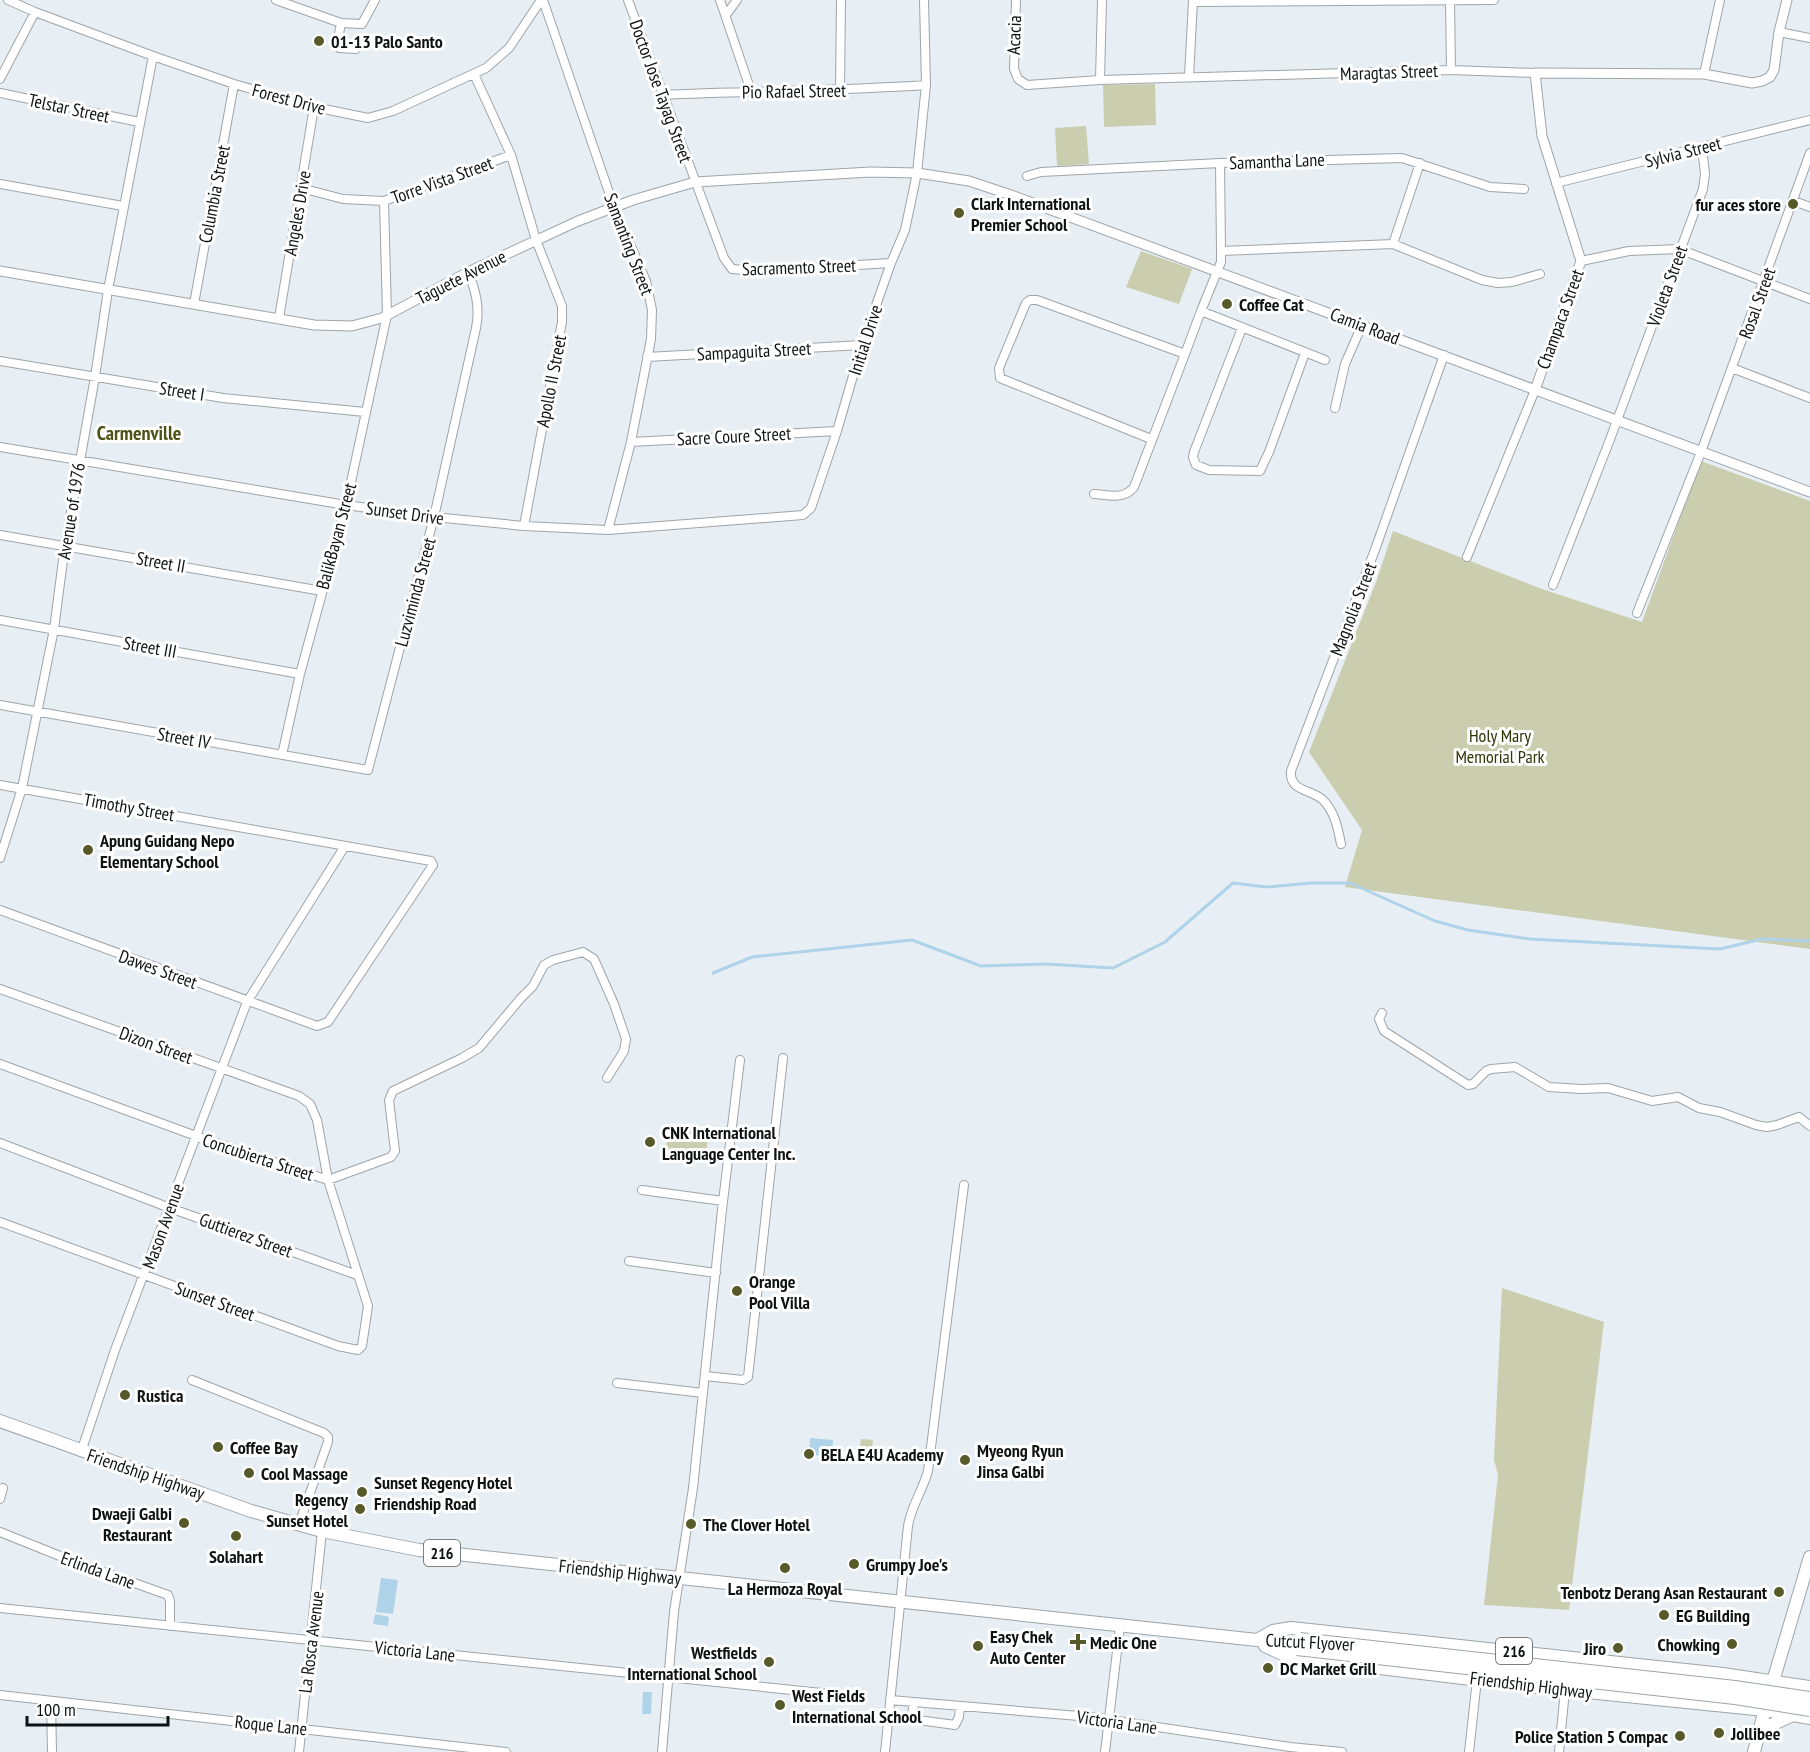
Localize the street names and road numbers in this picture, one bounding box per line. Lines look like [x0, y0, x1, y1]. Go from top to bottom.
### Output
street label: Acacia [1002, 15, 1026, 55]
street label: Doctor Jose Tayag Street [624, 16, 698, 166]
street label: Maragtas Street [1340, 59, 1438, 85]
street label: Forest Drive [250, 78, 328, 120]
street label: Pio Rafael Street [742, 79, 846, 103]
street label: Telstar Street [26, 88, 112, 128]
street label: Sylvia Street [1642, 131, 1724, 173]
street label: Columbia Street [193, 143, 235, 245]
street label: Samantha Lane [1229, 148, 1325, 174]
street label: Torre Vista Street [388, 151, 496, 209]
street label: Angeles Drive [278, 169, 316, 257]
street label: Samanting Street [599, 190, 659, 298]
street label: Violeta Street [1641, 242, 1692, 331]
street label: Taguete Avenue [412, 245, 510, 309]
street label: Sacramento Street [742, 254, 856, 280]
street label: Rosal Street [1733, 264, 1781, 342]
street label: Champaca Street [1531, 266, 1589, 372]
street label: Initial Drive [843, 302, 887, 378]
street label: Camia Road [1327, 302, 1403, 350]
street label: Apollo II Street [531, 333, 571, 429]
street label: Sampaguita Street [696, 337, 812, 365]
street label: Street I [158, 376, 206, 406]
street label: Sacre Coure Street [676, 422, 792, 450]
street label: Avenue of 1976 [52, 461, 90, 561]
street label: BalikBayan Street [311, 480, 361, 592]
street label: Sunset Drive [365, 496, 445, 530]
street label: Luzviminda Street [389, 535, 441, 649]
street label: Street II [135, 546, 187, 578]
street label: Magnolia Street [1325, 559, 1381, 659]
street label: Street III [122, 631, 178, 663]
street label: Street IV [156, 722, 213, 754]
street label: Timothy Street [82, 788, 176, 826]
street label: Dawes Street [116, 944, 200, 994]
street label: Dizon Street [116, 1021, 196, 1069]
street label: Concubierta Street [200, 1128, 316, 1186]
street label: Mason Avenue [137, 1180, 189, 1272]
street label: Guttierez Street [196, 1208, 296, 1262]
street label: Sunset Street [172, 1276, 258, 1326]
street label: Friendship Highway [84, 1443, 208, 1505]
road number: 216 [424, 1540, 460, 1566]
street label: Erlinda Lane [58, 1546, 138, 1594]
street label: Friendship Highway [558, 1554, 682, 1590]
street label: La Rosca Avenue [293, 1590, 329, 1694]
street label: Cutcut Flyover [1265, 1628, 1355, 1656]
street label: Victoria Lane [373, 1635, 456, 1667]
road number: 216 [1496, 1638, 1532, 1664]
street label: Friendship Highway [1469, 1666, 1594, 1704]
street label: Victoria Lane [1074, 1705, 1159, 1739]
street label: Roque Lane [234, 1710, 308, 1740]

